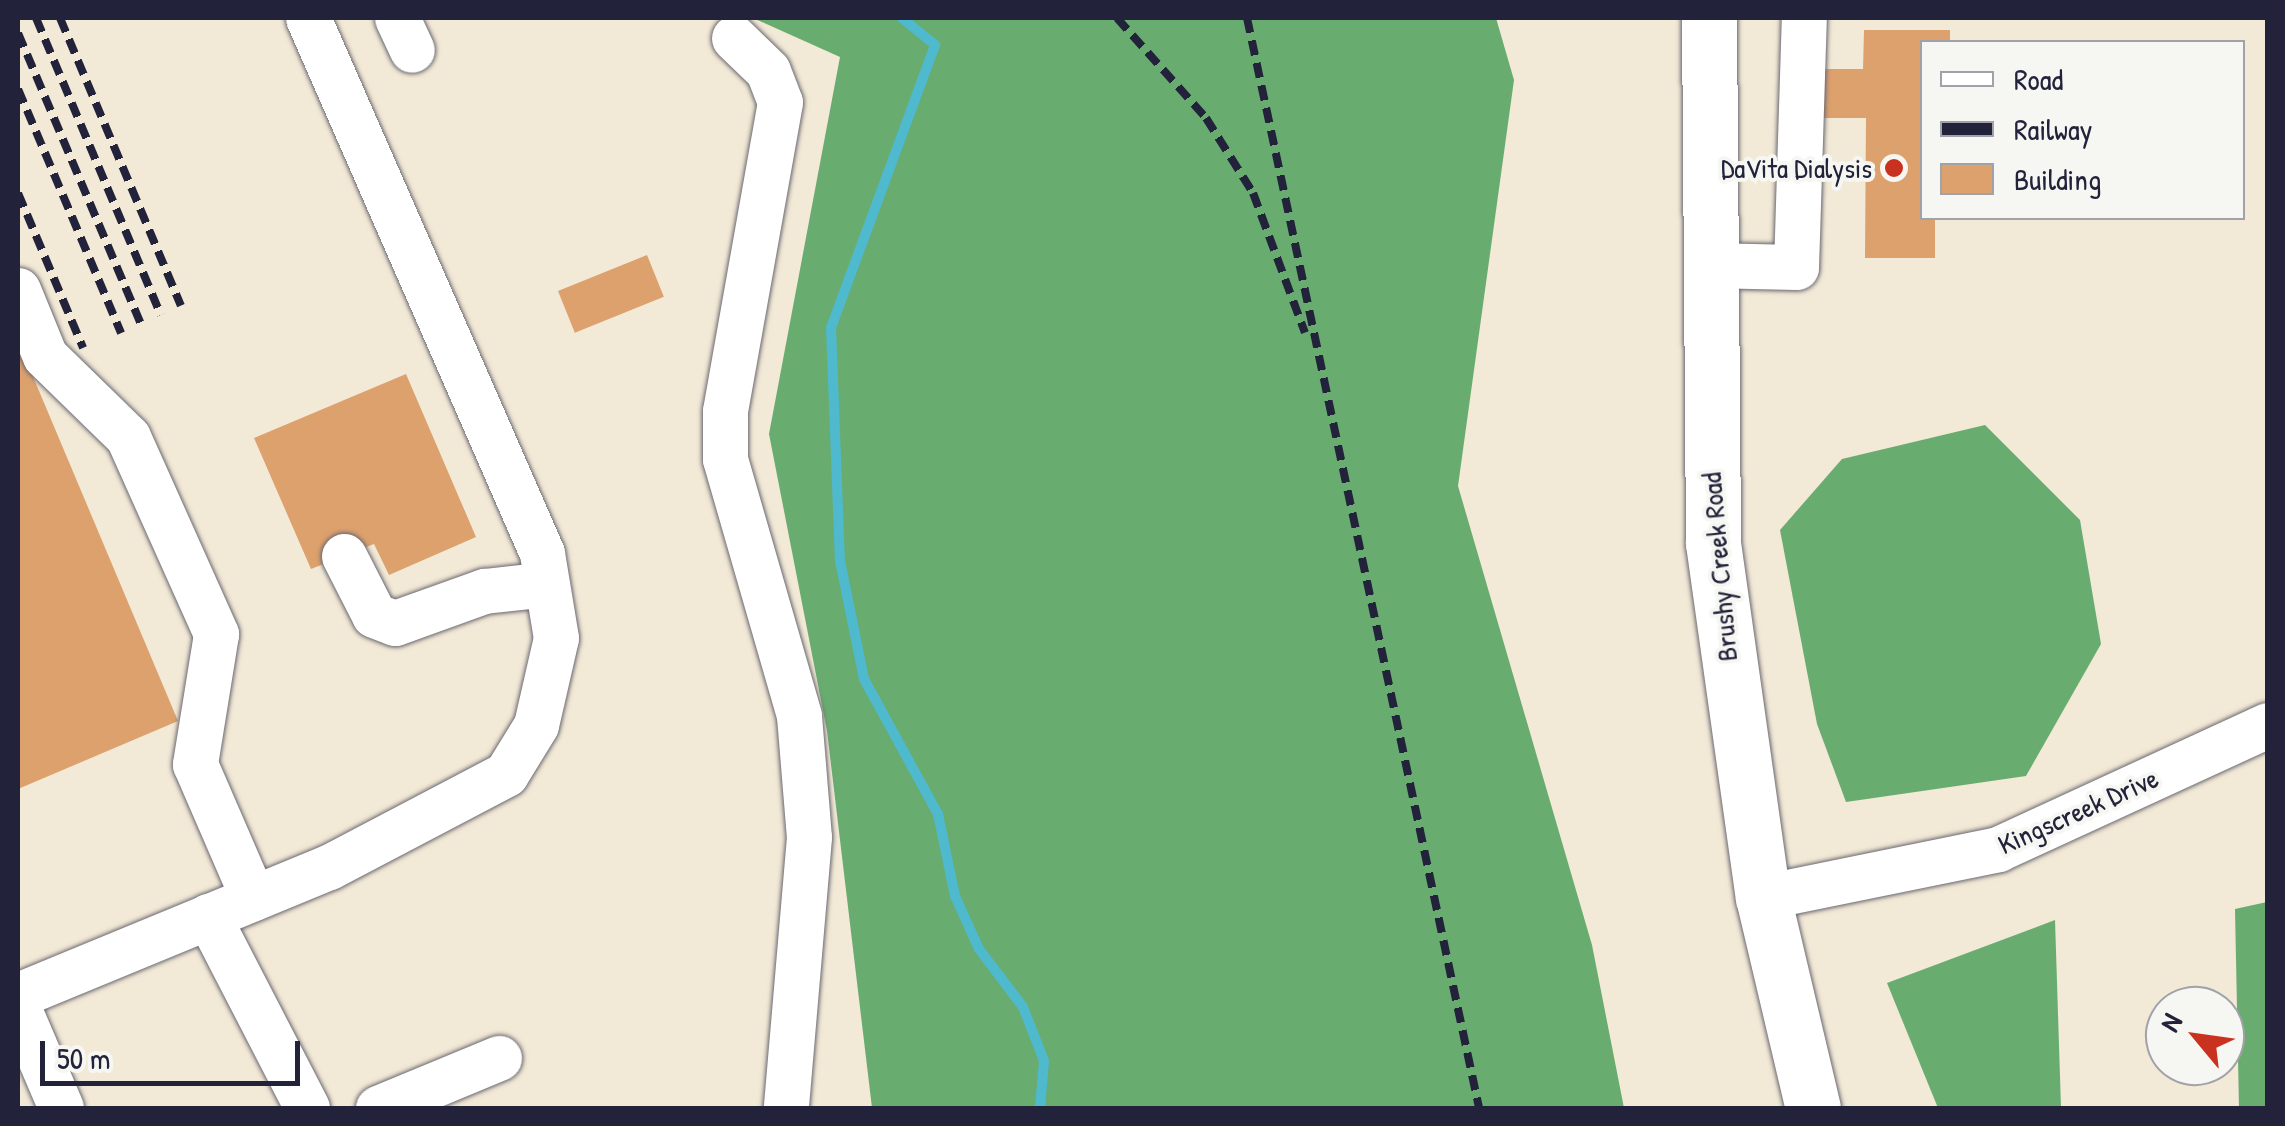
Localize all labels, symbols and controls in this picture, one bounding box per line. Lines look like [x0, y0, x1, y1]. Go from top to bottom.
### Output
legend [1920, 40, 2245, 220]
text: Road [2014, 59, 2063, 99]
text: Railway [2014, 109, 2092, 149]
place label: DaVita Dialysis [1721, 151, 1872, 185]
marker: DaVita Dialysis [1881, 155, 1907, 181]
text: Building [2014, 159, 2101, 199]
street label: Brushy Creek Road [1694, 471, 1744, 663]
street label: Kingscreek Drive [1993, 761, 2163, 861]
north arrow [2145, 986, 2245, 1086]
text: N [2150, 1007, 2191, 1038]
scale bar [45, 1021, 305, 1083]
text: 50 m [57, 1038, 110, 1078]

